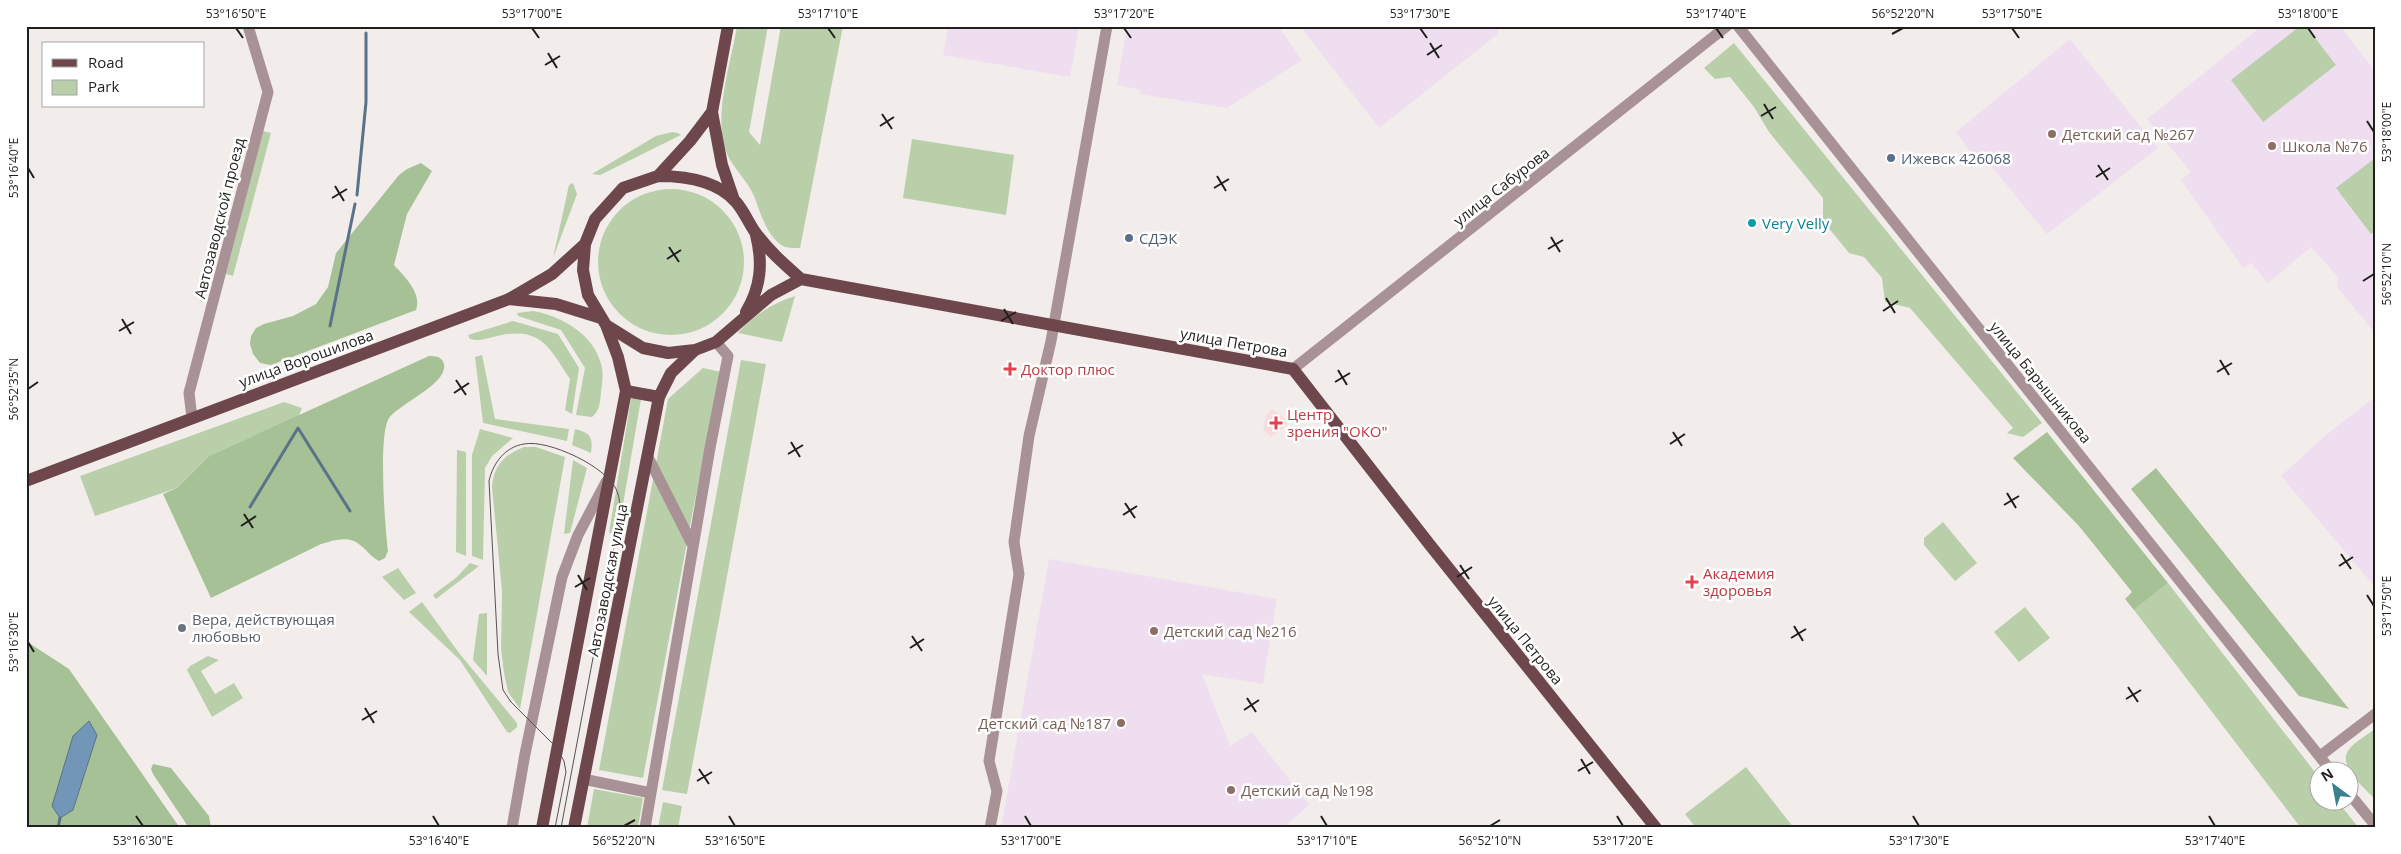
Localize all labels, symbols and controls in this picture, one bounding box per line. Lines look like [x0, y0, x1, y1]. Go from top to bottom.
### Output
text: 53°16'50"E [206, 5, 266, 22]
text: 53°17'00"E [502, 5, 562, 22]
text: 53°17'10"E [798, 5, 858, 22]
text: 53°17'20"E [1094, 5, 1154, 22]
text: 53°17'30"E [1390, 5, 1450, 22]
text: 53°17'40"E [1686, 5, 1746, 22]
text: 56°52'20"N [1872, 5, 1934, 22]
text: 53°17'50"E [1982, 5, 2042, 22]
text: 53°18'00"E [2278, 5, 2338, 22]
legend [42, 42, 205, 108]
text: Road [88, 52, 124, 72]
text: Park [88, 76, 119, 96]
text: 53°18'00"E [2378, 102, 2395, 162]
place label: Детский сад №267 [2062, 124, 2195, 144]
marker: Детский сад №267 [2046, 128, 2058, 140]
street label: Автозаводской проезд [189, 135, 249, 301]
place label: Школа №76 [2282, 136, 2368, 156]
text: 53°16'40"E [5, 138, 22, 198]
marker: Школа №76 [2266, 140, 2278, 152]
street label: улица Сабурова [1449, 142, 1553, 230]
place label: Ижевск 426068 [1901, 148, 2011, 168]
marker: Ижевск 426068 [1885, 152, 1897, 164]
place label: Very Velly [1762, 213, 1830, 233]
marker: Very Velly [1746, 217, 1758, 229]
place label: СДЭК [1139, 228, 1178, 248]
marker: СДЭК [1123, 232, 1135, 244]
text: 56°52'10"N [2378, 243, 2395, 305]
street label: улица Барышникова [1986, 317, 2096, 447]
street label: улица Петрова [1179, 323, 1289, 361]
street label: улица Ворошилова [236, 324, 376, 392]
text: 56°52'35"N [5, 358, 22, 420]
place label: Доктор плюс [1021, 359, 1115, 379]
marker: Доктор плюс [1003, 362, 1017, 376]
place label: Центр зрения "ОКО" [1287, 404, 1388, 441]
marker: Центр зрения "ОКО" [1269, 416, 1283, 430]
street label: Автозаводская улица [582, 502, 632, 658]
place label: Академия здоровья [1703, 563, 1774, 600]
marker: Академия здоровья [1685, 575, 1699, 589]
text: 53°17'50"E [2378, 576, 2395, 636]
street label: улица Петрова [1484, 591, 1568, 689]
place label: Вера, действующая любовью [192, 609, 335, 646]
text: 53°16'30"E [5, 612, 22, 672]
place label: Детский сад №216 [1164, 621, 1297, 641]
marker: Вера, действующая любовью [176, 622, 188, 634]
marker: Детский сад №216 [1148, 625, 1160, 637]
place label: Детский сад №187 [978, 713, 1111, 733]
marker: Детский сад №187 [1115, 717, 1127, 729]
north arrow [2308, 762, 2358, 812]
text: N [2317, 763, 2337, 786]
place label: Детский сад №198 [1241, 780, 1374, 800]
marker: Детский сад №198 [1225, 784, 1237, 796]
text: 53°16'30"E [113, 832, 173, 849]
text: 53°16'40"E [409, 832, 469, 849]
text: 56°52'20"N [593, 832, 655, 849]
text: 53°16'50"E [705, 832, 765, 849]
text: 53°17'00"E [1001, 832, 1061, 849]
text: 53°17'10"E [1297, 832, 1357, 849]
text: 56°52'10"N [1459, 832, 1521, 849]
text: 53°17'20"E [1593, 832, 1653, 849]
text: 53°17'30"E [1889, 832, 1949, 849]
text: 53°17'40"E [2185, 832, 2245, 849]

